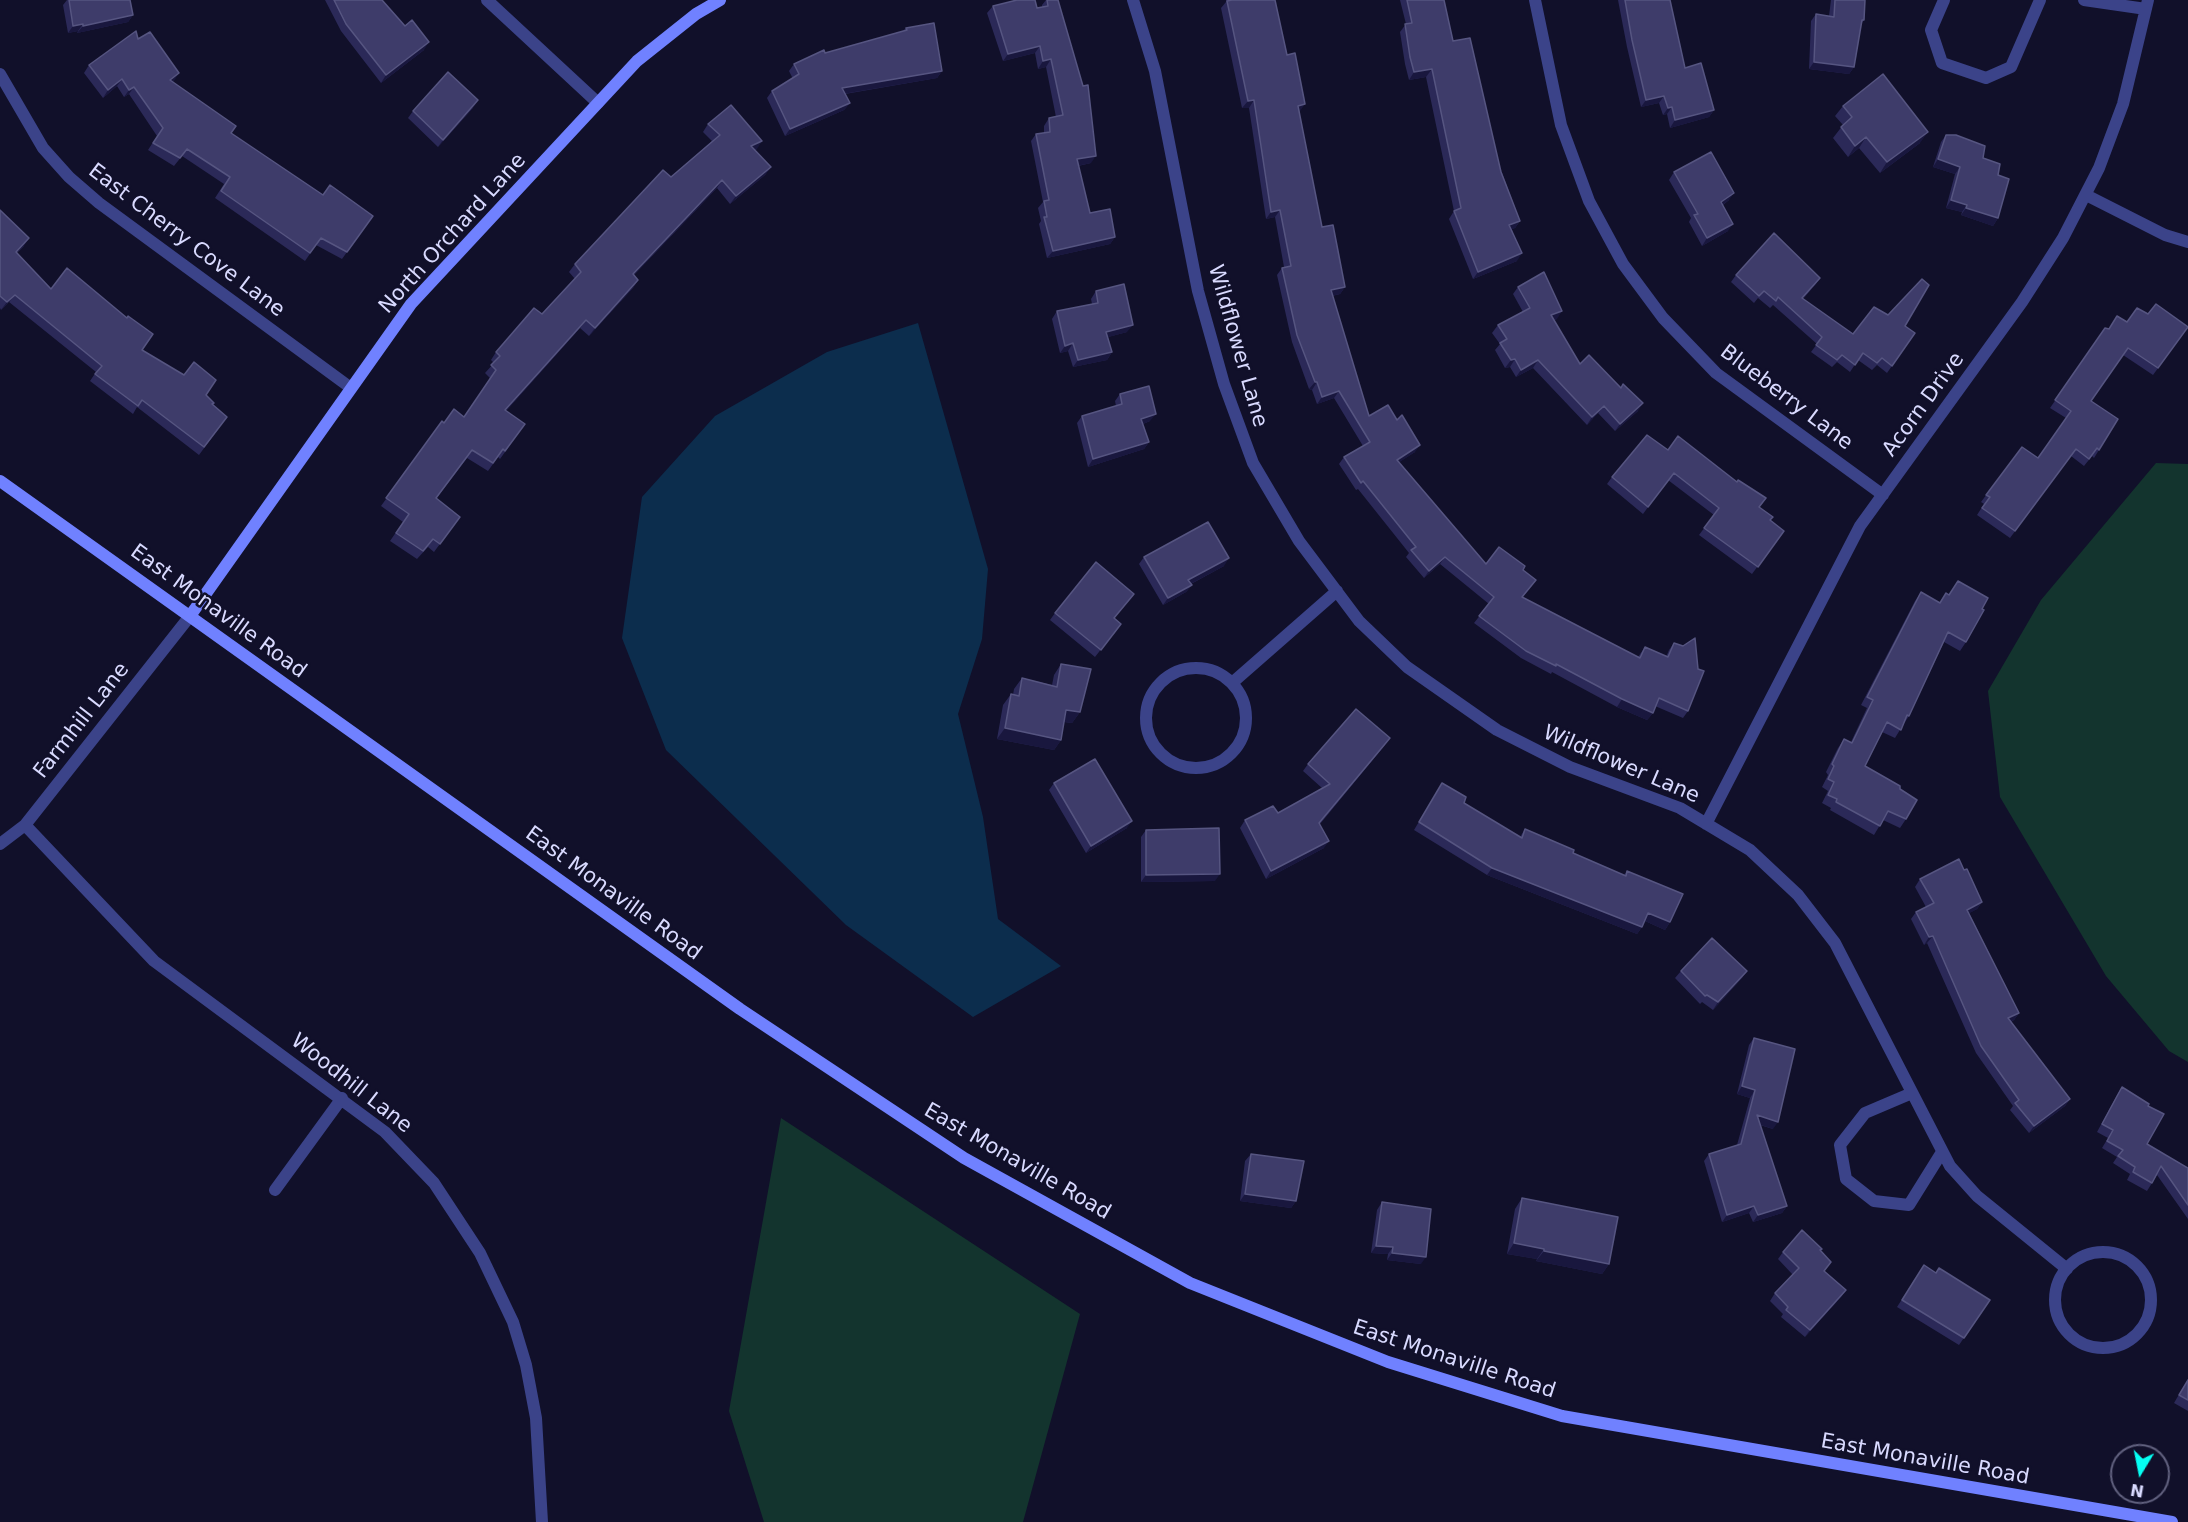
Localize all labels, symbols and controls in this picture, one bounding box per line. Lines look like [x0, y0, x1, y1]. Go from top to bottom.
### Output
street label: North Orchard Lane [374, 149, 532, 319]
street label: East Cherry Cove Lane [83, 159, 289, 323]
street label: Wildflower Lane [1202, 262, 1272, 430]
street label: Blueberry Lane [1715, 340, 1857, 456]
street label: Acorn Drive [1878, 348, 1970, 462]
street label: East Monaville Road [125, 540, 311, 684]
street label: Farmhill Lane [29, 658, 135, 784]
street label: Wildflower Lane [1539, 721, 1703, 809]
street label: East Monaville Road [520, 822, 706, 966]
street label: Woodhill Lane [285, 1029, 417, 1139]
street label: East Monaville Road [919, 1098, 1115, 1226]
street label: East Monaville Road [1350, 1315, 1558, 1405]
street label: East Monaville Road [1819, 1429, 2031, 1491]
north arrow [2110, 1444, 2170, 1504]
text: N [2129, 1480, 2145, 1501]

